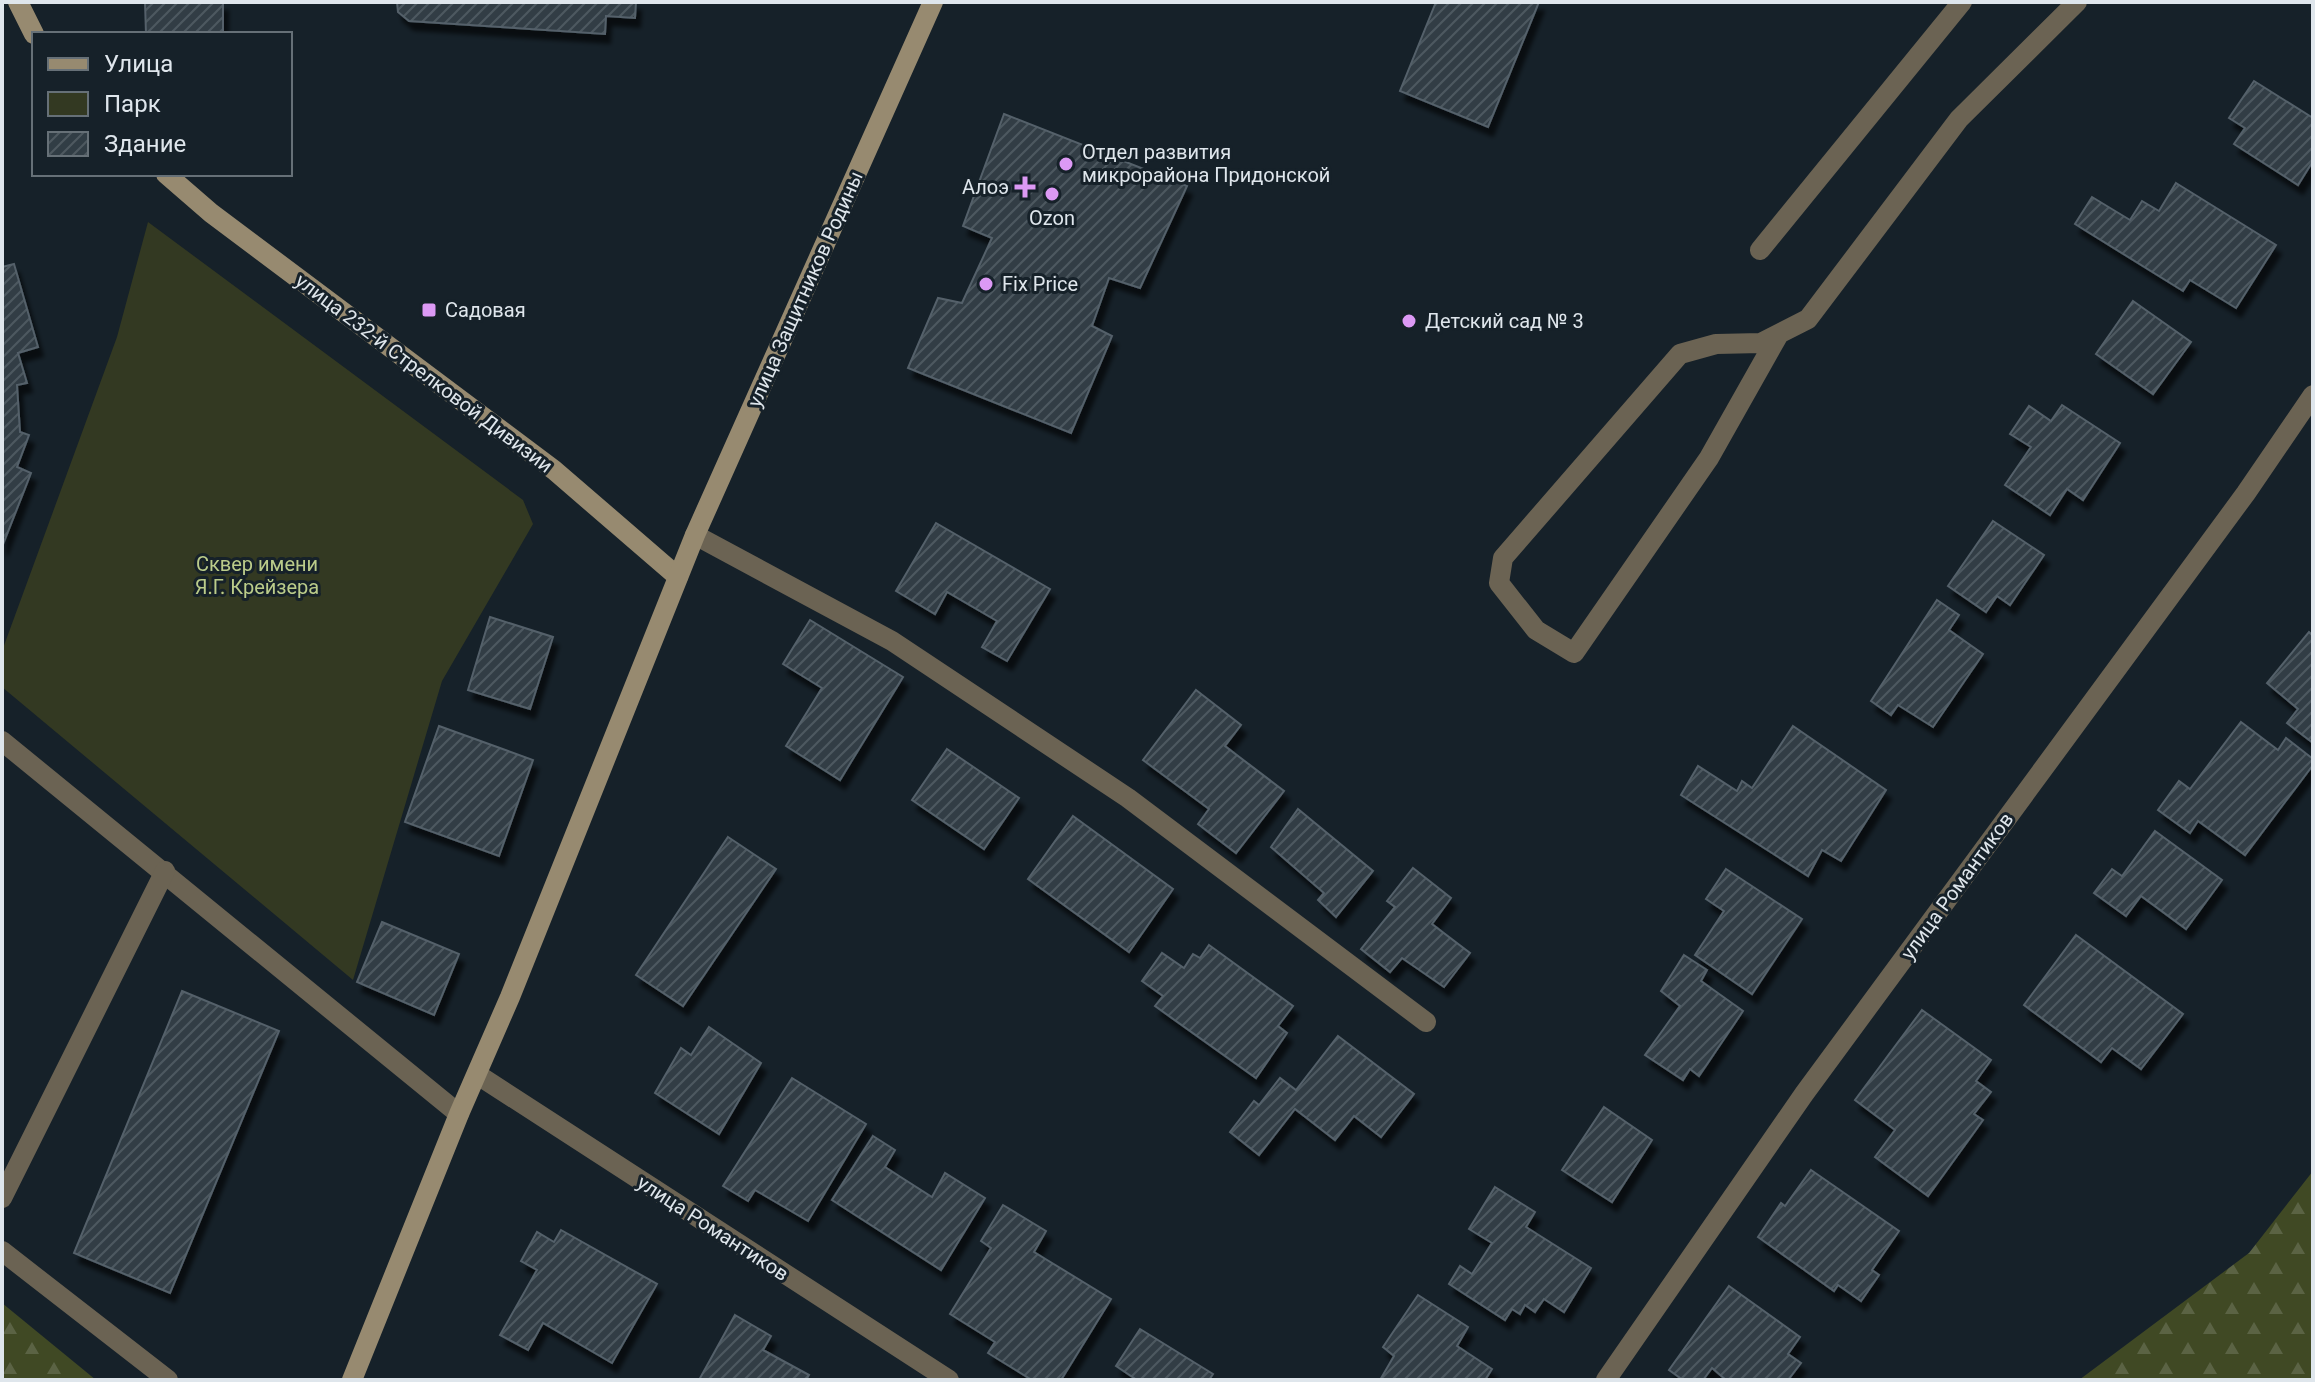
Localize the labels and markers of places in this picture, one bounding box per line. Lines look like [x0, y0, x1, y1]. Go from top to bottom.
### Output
place label: Отдел развития микрорайона Придонской [1082, 140, 1330, 187]
marker: Отдел развития микрорайона Придонской [1057, 155, 1075, 173]
place label: Алоэ [962, 175, 1009, 199]
marker: Алоэ [1016, 178, 1034, 196]
marker: Ozon [1043, 185, 1061, 203]
place label: Ozon [1029, 206, 1075, 230]
place label: Fix Price [1002, 272, 1078, 296]
marker: Fix Price [977, 275, 995, 293]
place label: Садовая [445, 298, 526, 322]
marker: Садовая [420, 301, 438, 319]
place label: Детский сад № 3 [1425, 309, 1584, 333]
marker: Детский сад № 3 [1400, 312, 1418, 330]

